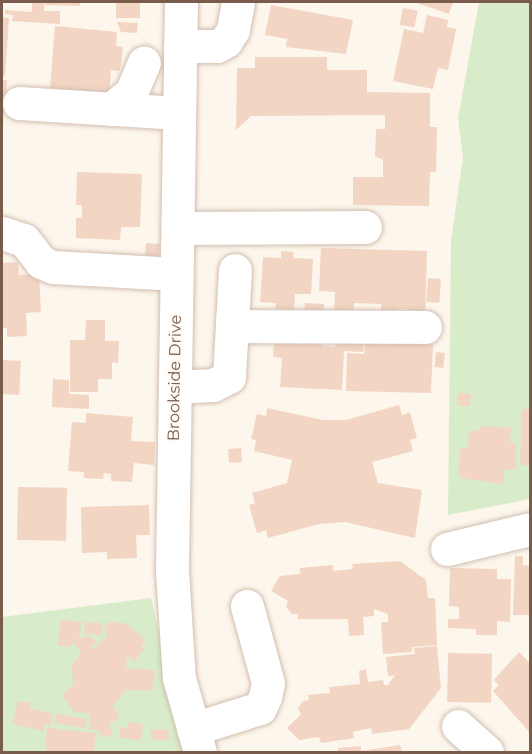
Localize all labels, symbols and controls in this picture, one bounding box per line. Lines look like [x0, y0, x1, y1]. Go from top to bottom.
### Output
street label: Brookside Drive [164, 315, 186, 441]

